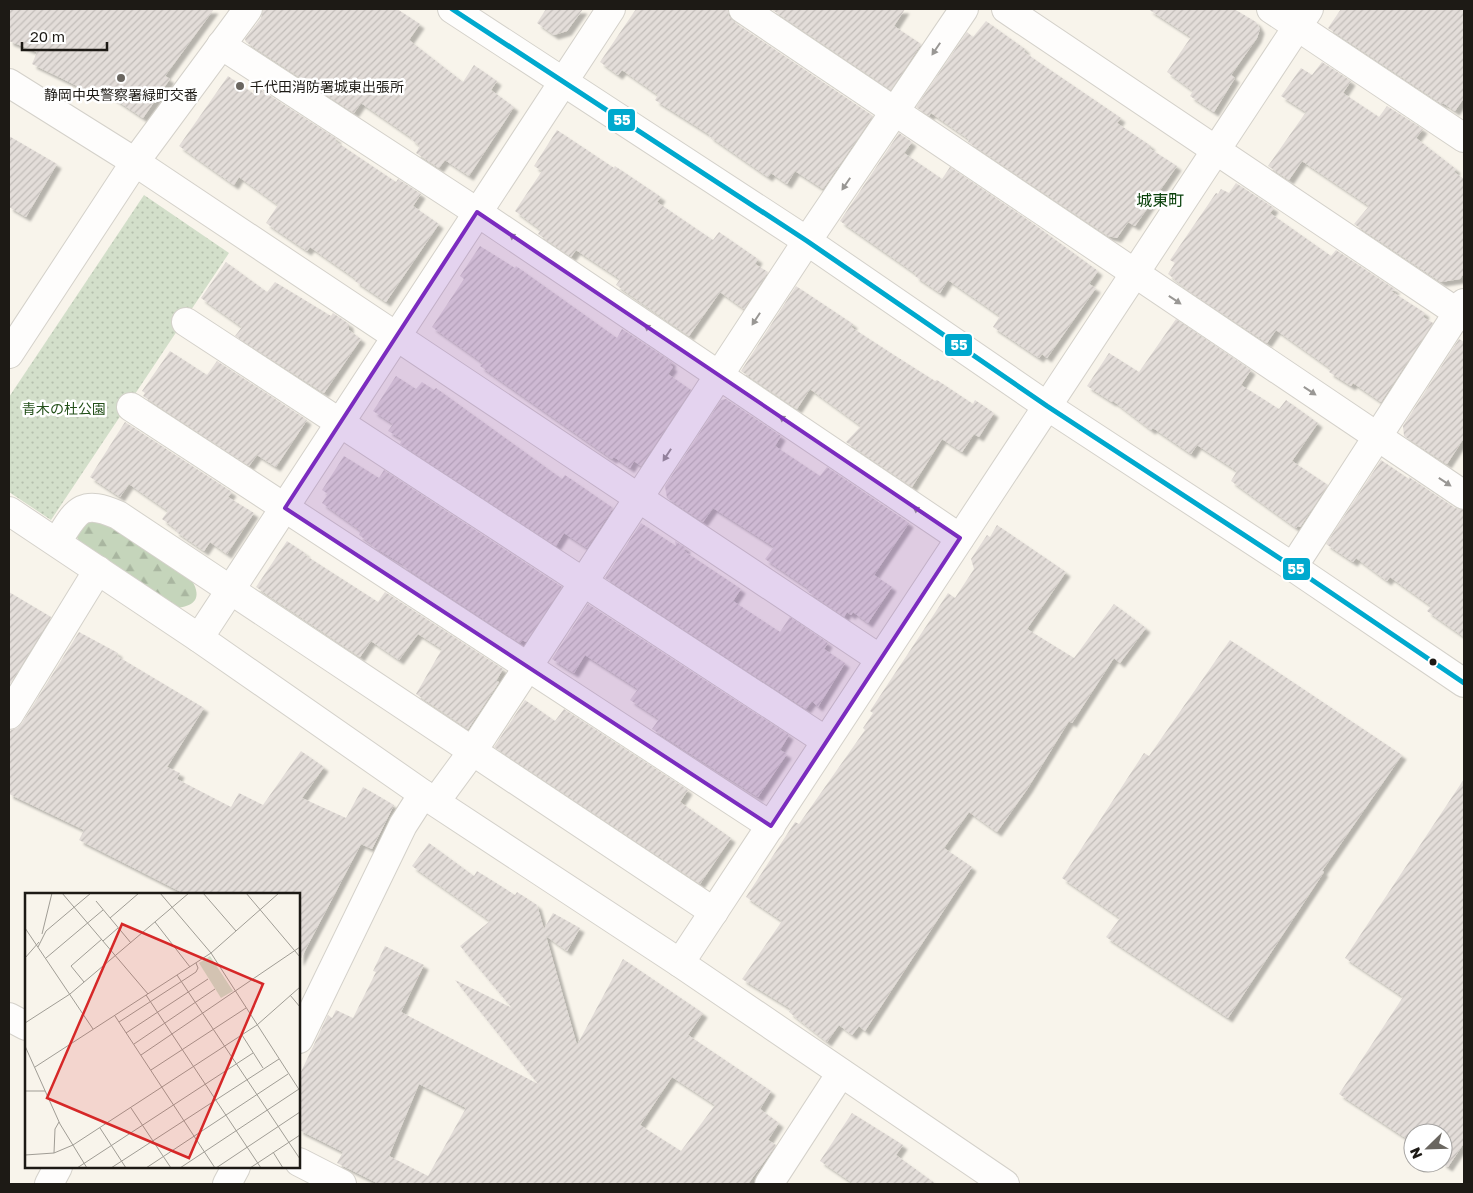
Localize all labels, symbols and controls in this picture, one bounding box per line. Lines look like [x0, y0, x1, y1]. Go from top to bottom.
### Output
scale bar [22, 20, 108, 52]
text: 20 m [30, 27, 65, 45]
one-way arrow [931, 42, 941, 56]
marker: 静岡中央警察署緑町交番 [115, 72, 127, 84]
place label: 千代田消防署城東出張所 [250, 78, 404, 95]
marker: 千代田消防署城東出張所 [234, 80, 246, 92]
place label: 静岡中央警察署緑町交番 [44, 86, 198, 103]
line badge: 55 [607, 108, 636, 132]
text: 55 [613, 111, 631, 128]
one-way arrow [841, 177, 850, 191]
district label: 城東町 [1136, 190, 1184, 210]
one-way arrow [509, 233, 522, 243]
one-way arrow [1169, 295, 1182, 305]
one-way arrow [751, 313, 761, 326]
one-way arrow [643, 324, 657, 334]
line badge: 55 [944, 333, 973, 357]
text: 55 [950, 336, 968, 353]
one-way arrow [1303, 386, 1317, 396]
park label: 青木の杜公園 [22, 400, 106, 417]
one-way arrow [778, 415, 791, 425]
one-way arrow [662, 449, 672, 462]
one-way arrow [1438, 477, 1452, 487]
one-way arrow [913, 506, 926, 516]
line badge: 55 [1282, 557, 1311, 581]
text: 55 [1287, 560, 1305, 577]
unlabelled marker [1428, 657, 1438, 667]
inset map [25, 893, 300, 1168]
north arrow [1403, 1123, 1453, 1173]
text: N [1406, 1145, 1425, 1161]

